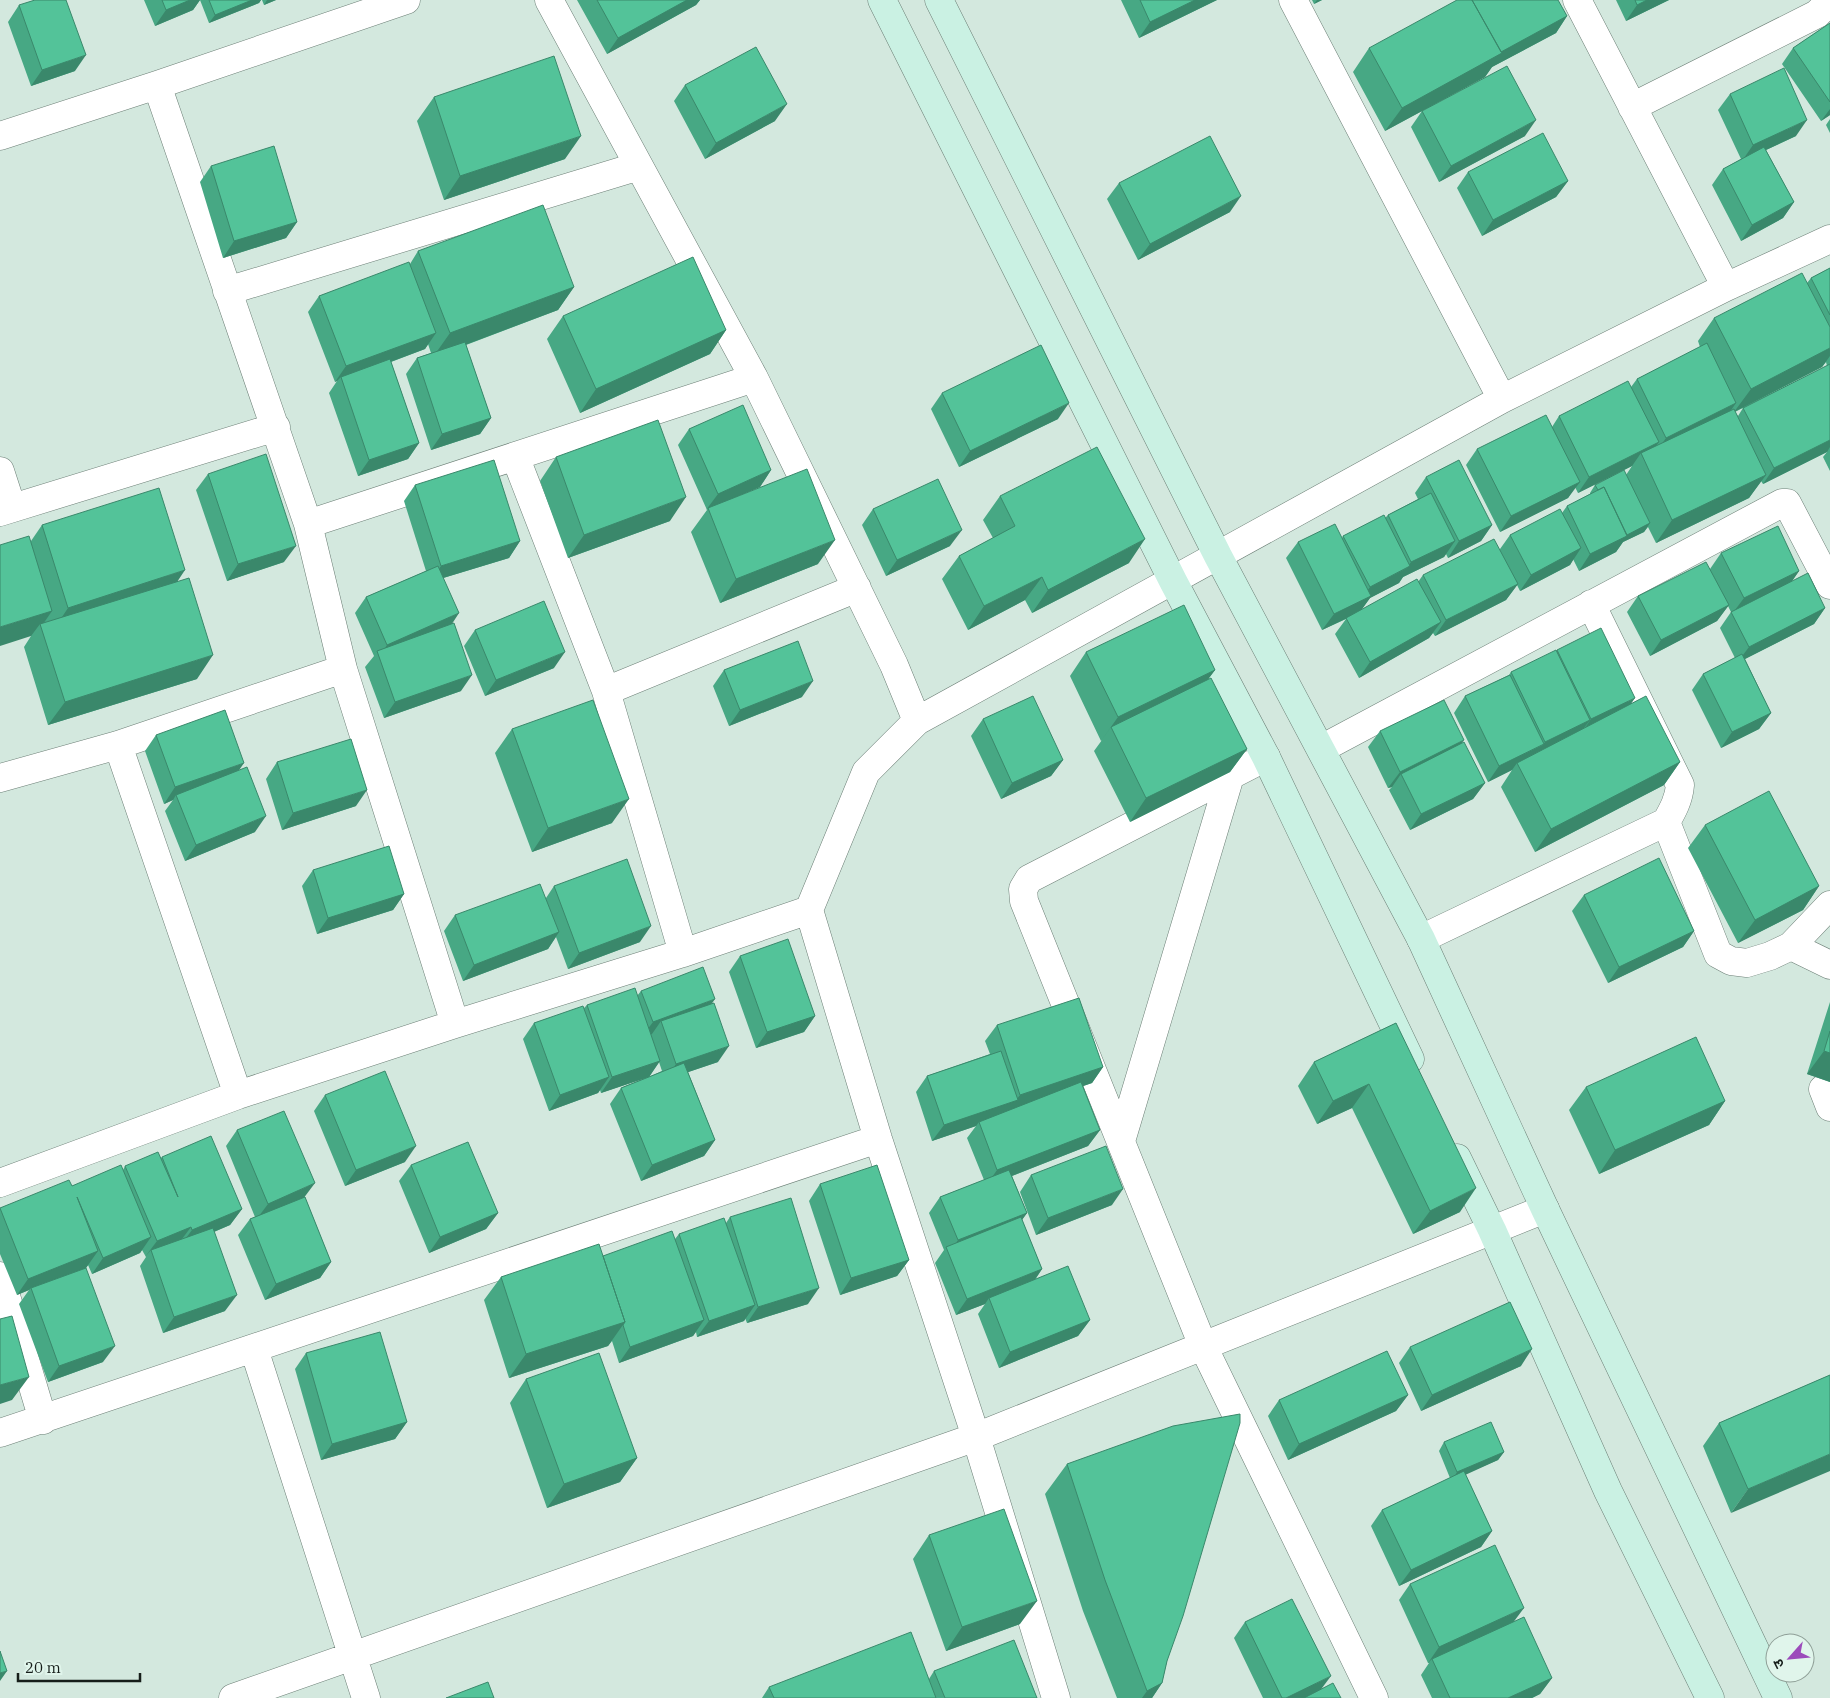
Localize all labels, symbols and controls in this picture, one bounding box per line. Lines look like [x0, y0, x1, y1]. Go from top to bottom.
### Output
north arrow [1765, 1633, 1815, 1683]
scale bar [18, 1650, 140, 1682]
text: उ [1768, 1655, 1788, 1672]
text: 20 m [25, 1658, 61, 1677]

